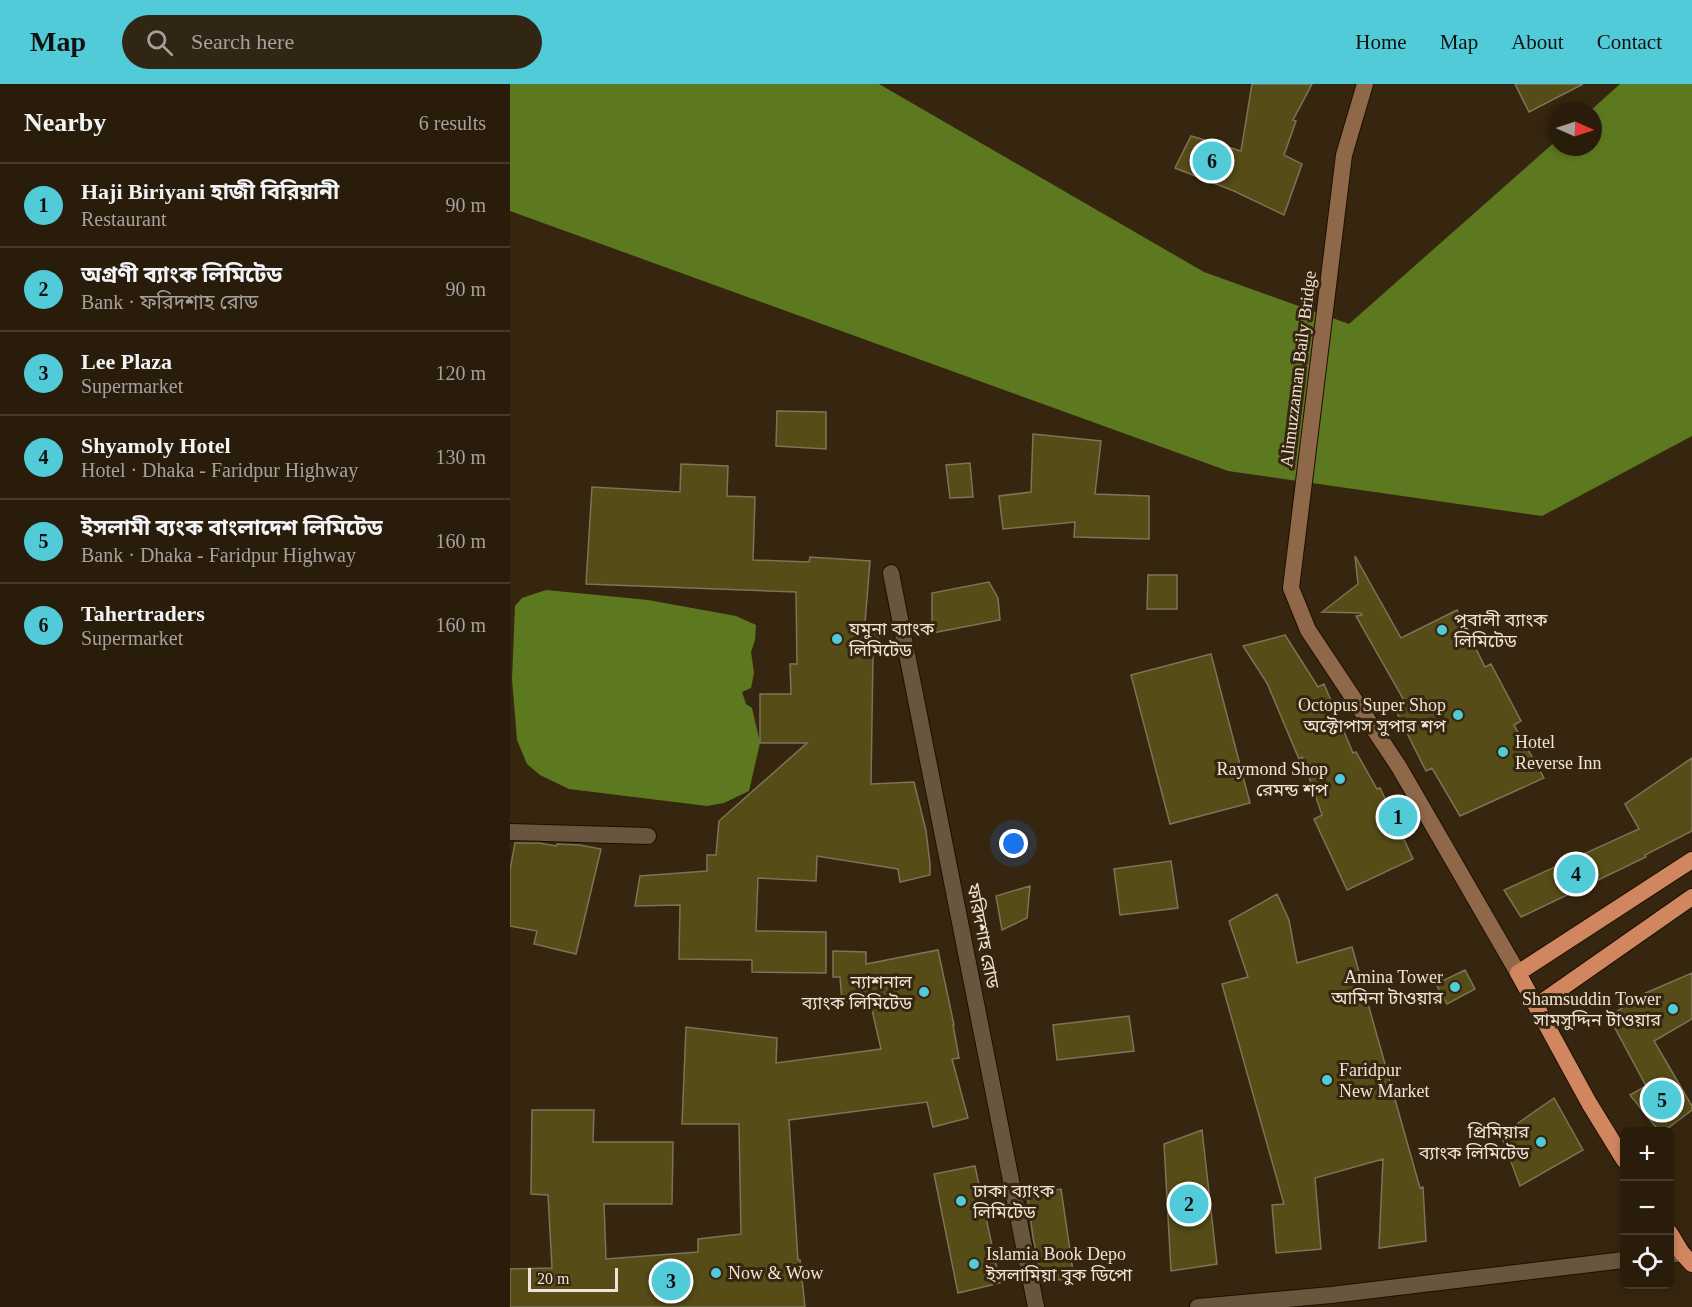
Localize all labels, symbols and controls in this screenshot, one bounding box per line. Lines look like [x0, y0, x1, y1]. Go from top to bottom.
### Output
search box [122, 15, 542, 69]
text: Map [30, 26, 86, 57]
icon: search [143, 26, 176, 59]
text: Search here [191, 29, 294, 54]
text: Home [1355, 30, 1407, 54]
text: Map [1440, 30, 1478, 54]
text: About [1511, 30, 1564, 54]
text: Contact [1597, 30, 1662, 54]
north arrow [1548, 102, 1602, 156]
text: Nearby [24, 108, 106, 137]
text: 6 results [419, 112, 486, 134]
pin: 6 [1192, 138, 1232, 184]
text: Haji Biriyani হাজী বিরিয়ানী [81, 179, 339, 204]
text: 1 [39, 194, 49, 216]
text: 90 m [445, 194, 486, 216]
text: Restaurant [81, 208, 167, 230]
text: অগ্রণী ব্যাংক লিমিটেড [81, 262, 282, 287]
street label: Alimuzzaman Baily Bridge [1276, 270, 1320, 468]
text: 2 [39, 278, 49, 300]
text: 90 m [445, 278, 486, 300]
text: Bank · ফরিদশাহ রোড [81, 291, 258, 313]
text: Lee Plaza [81, 349, 172, 374]
text: 3 [39, 362, 49, 384]
text: 120 m [435, 362, 486, 384]
text: Supermarket [81, 375, 183, 397]
text: Shyamoly Hotel [81, 433, 231, 458]
text: 4 [39, 446, 49, 468]
text: 130 m [435, 446, 486, 468]
text: Hotel · Dhaka - Faridpur Highway [81, 459, 358, 481]
text: ইসলামী ব্যংক বাংলাদেশ লিমিটেড [81, 515, 383, 540]
text: 5 [39, 530, 49, 552]
text: 160 m [435, 530, 486, 552]
text: Bank · Dhaka - Faridpur Highway [81, 544, 356, 566]
text: Tahertraders [81, 601, 205, 626]
place label: পূবালী ব্যাংক লিমিটেড [1453, 610, 1548, 651]
text: 6 [39, 614, 49, 636]
text: 160 m [435, 614, 486, 636]
place label: যমুনা ব্যাংক লিমিটেড [848, 619, 935, 660]
marker: পূবালী ব্যাংক লিমিটেড [1435, 623, 1449, 637]
text: Supermarket [81, 627, 183, 649]
marker: যমুনা ব্যাংক লিমিটেড [830, 632, 844, 646]
place label: Octopus Super Shop অক্টোপাস সুপার শপ [1298, 695, 1447, 737]
marker: Octopus Super Shop অক্টোপাস সুপার শপ [1451, 708, 1465, 722]
place label: Hotel Reverse Inn [1515, 732, 1601, 773]
marker: Hotel Reverse Inn [1496, 745, 1510, 759]
place label: Raymond Shop রেমন্ড শপ [1216, 759, 1329, 800]
marker: Raymond Shop রেমন্ড শপ [1333, 772, 1347, 786]
pin: 1 [1378, 794, 1418, 840]
your location [999, 829, 1028, 858]
pin: 4 [1556, 852, 1596, 896]
street label: ফরিদশাহ রোড [963, 881, 1003, 990]
place label: Amina Tower আমিনা টাওয়ার [1331, 967, 1443, 1008]
place label: ন্যাশনাল ব্যাংক লিমিটেড [801, 972, 913, 1013]
marker: Amina Tower আমিনা টাওয়ার [1448, 980, 1462, 994]
marker: ন্যাশনাল ব্যাংক লিমিটেড [917, 985, 931, 999]
place label: Shamsuddin Tower সামসুদ্দিন টাওয়ার [1522, 989, 1661, 1031]
marker: Shamsuddin Tower সামসুদ্দিন টাওয়ার [1666, 1002, 1680, 1016]
place label: Faridpur New Market [1339, 1060, 1429, 1101]
marker: Faridpur New Market [1320, 1073, 1334, 1087]
pin: 5 [1642, 1078, 1682, 1122]
place label: প্রিমিয়ার ব্যাংক লিমিটেড [1418, 1122, 1529, 1163]
map controls [1620, 1127, 1674, 1289]
button: + [1620, 1127, 1674, 1181]
marker: প্রিমিয়ার ব্যাংক লিমিটেড [1534, 1135, 1548, 1149]
place label: ঢাকা ব্যাংক লিমিটেড [972, 1181, 1055, 1222]
button: − [1620, 1181, 1674, 1235]
pin: 2 [1170, 1182, 1208, 1226]
marker: ঢাকা ব্যাংক লিমিটেড [954, 1194, 968, 1208]
button: locate [1620, 1235, 1674, 1289]
place label: Islamia Book Depo ইসলামিয়া বুক ডিপো [985, 1244, 1132, 1286]
marker: Islamia Book Depo ইসলামিয়া বুক ডিপো [967, 1257, 981, 1271]
pin: 3 [652, 1258, 690, 1304]
place label: Now & Wow [728, 1263, 823, 1283]
scale bar [528, 1265, 618, 1292]
marker: Now & Wow [709, 1266, 723, 1280]
text: 20 m [537, 1270, 569, 1287]

